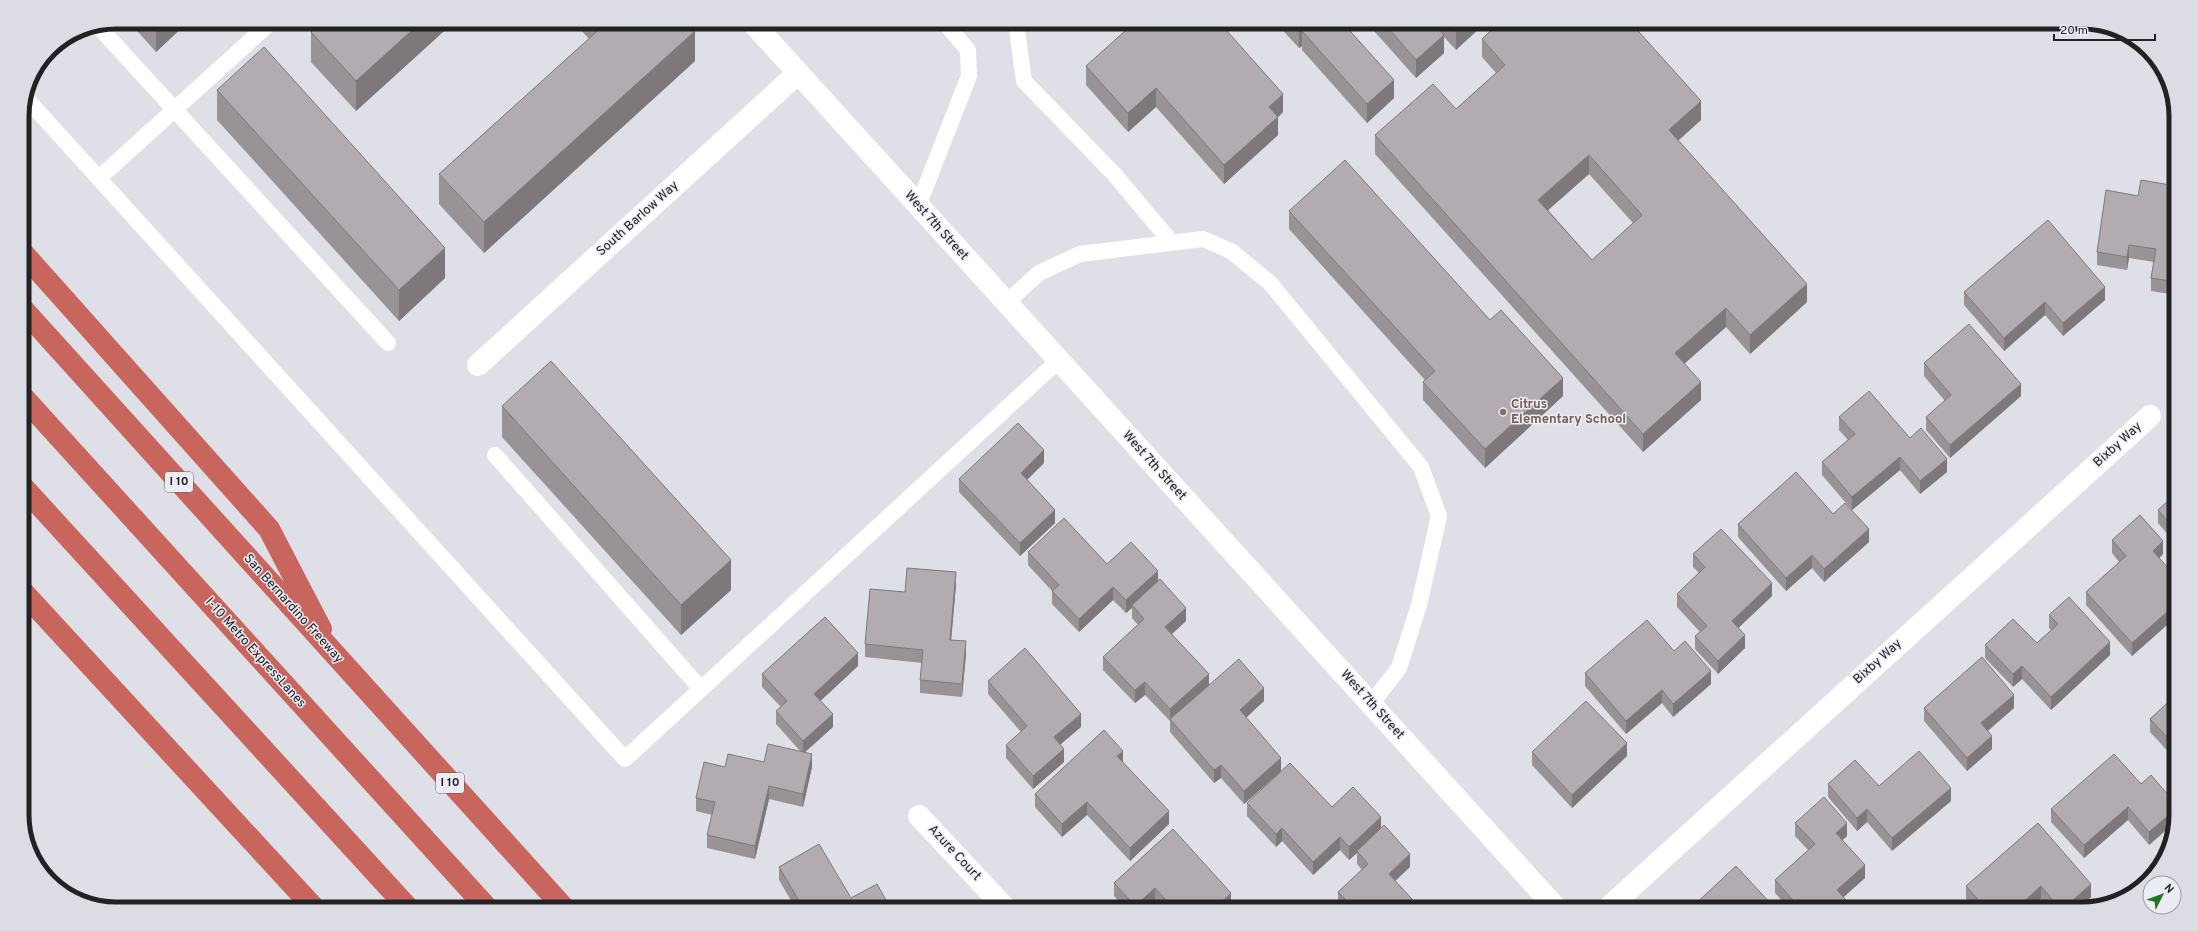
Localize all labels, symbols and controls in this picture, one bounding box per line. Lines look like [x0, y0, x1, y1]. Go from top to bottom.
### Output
scale bar [2054, 16, 2155, 42]
text: 20 m [2060, 23, 2088, 39]
street label: South Barlow Way [594, 178, 682, 260]
street label: West 7th Street [901, 188, 971, 264]
place label: Citrus Elementary School [1511, 397, 1626, 428]
marker: Citrus Elementary School [1498, 407, 1508, 417]
street label: Bixby Way [2090, 419, 2146, 471]
street label: West 7th Street [1119, 428, 1189, 504]
road number: I 10 [165, 472, 193, 492]
street label: San Bernardino Freeway [240, 551, 346, 667]
street label: I-10 Metro ExpressLanes [201, 595, 309, 711]
street label: Bixby Way [1850, 636, 1906, 688]
street label: West 7th Street [1337, 667, 1407, 743]
road number: I 10 [436, 773, 464, 793]
street label: Azure Court [924, 822, 984, 884]
north arrow [2142, 875, 2182, 915]
text: N [2161, 881, 2177, 897]

